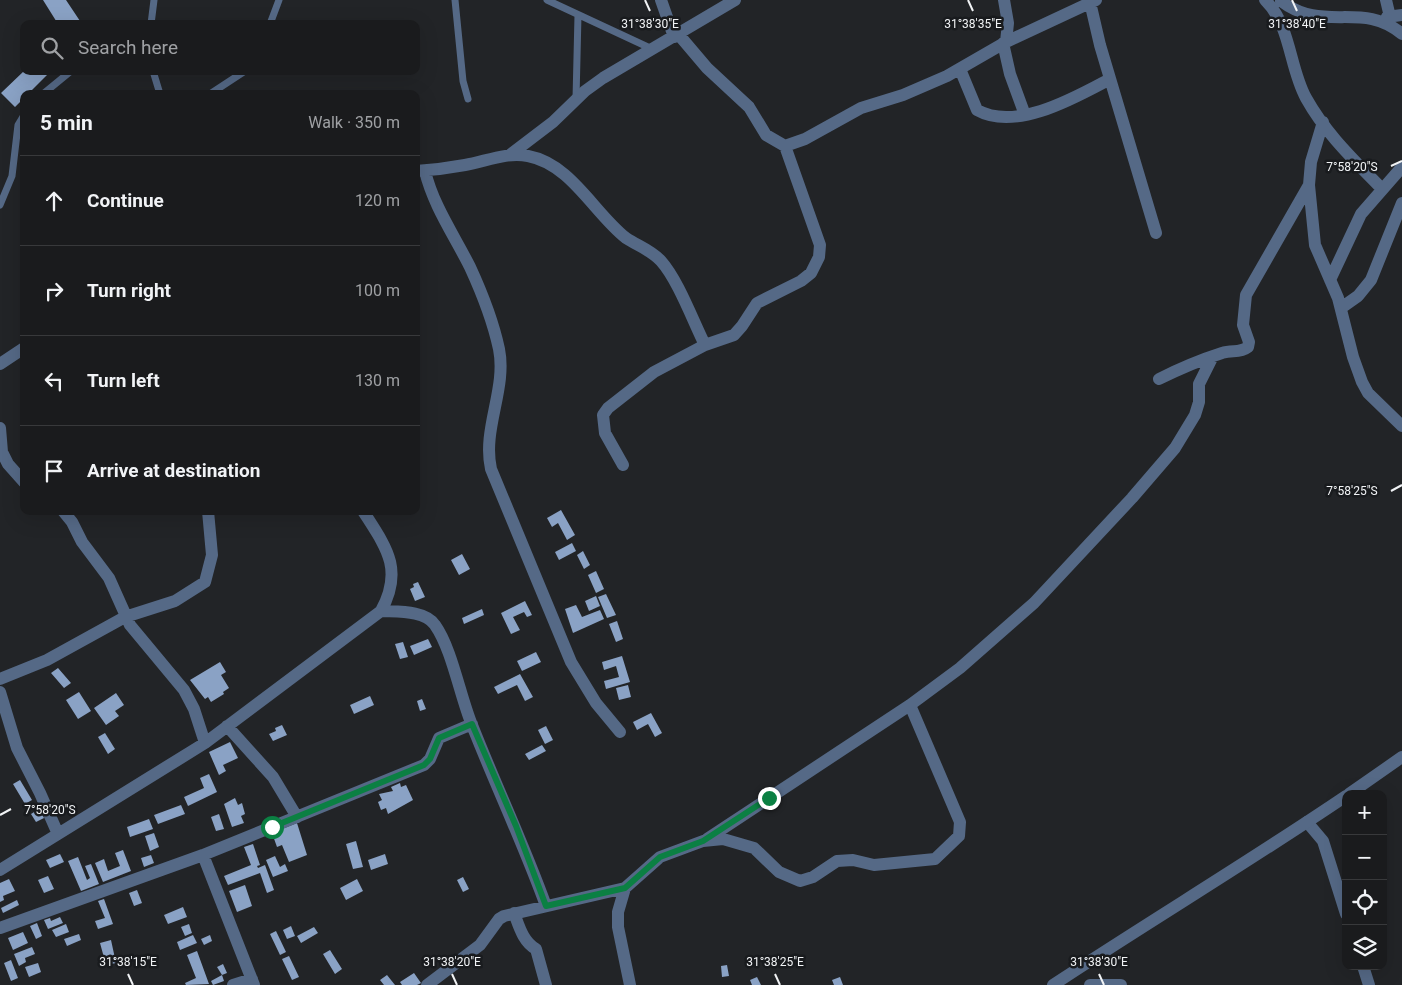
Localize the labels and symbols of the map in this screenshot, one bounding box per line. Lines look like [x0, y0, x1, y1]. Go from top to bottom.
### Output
text: 31°38'30"E [621, 17, 679, 31]
text: 31°38'35"E [944, 17, 1002, 31]
text: 31°38'40"E [1268, 17, 1326, 31]
text: 7°58'20"S [1326, 160, 1378, 174]
text: 7°58'25"S [1326, 484, 1378, 498]
route end [758, 787, 781, 810]
text: 7°58'20"S [24, 803, 76, 817]
route start [261, 816, 284, 839]
text: 31°38'15"E [99, 955, 157, 969]
text: 31°38'20"E [423, 955, 481, 969]
text: 31°38'25"E [746, 955, 804, 969]
text: 31°38'30"E [1070, 955, 1128, 969]

